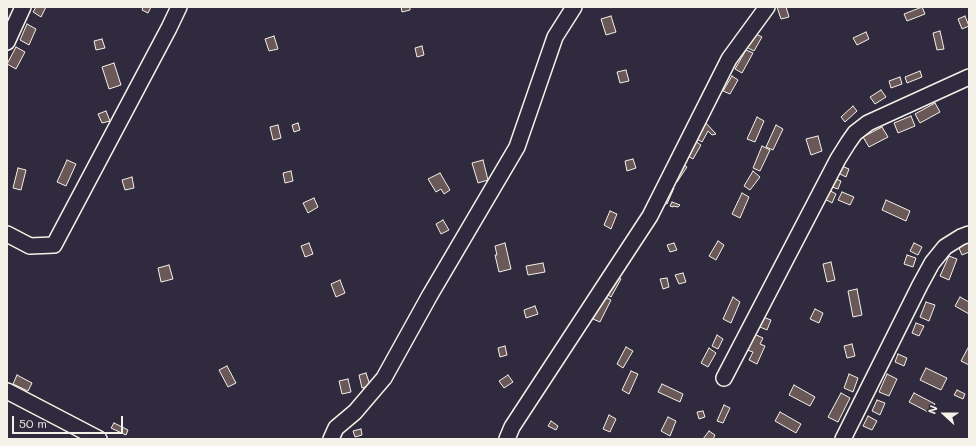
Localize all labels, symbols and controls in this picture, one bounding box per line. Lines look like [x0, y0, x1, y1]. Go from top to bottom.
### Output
north arrow [924, 394, 964, 434]
text: N [924, 403, 941, 416]
scale bar [14, 408, 125, 434]
text: 50 m [19, 415, 47, 431]

